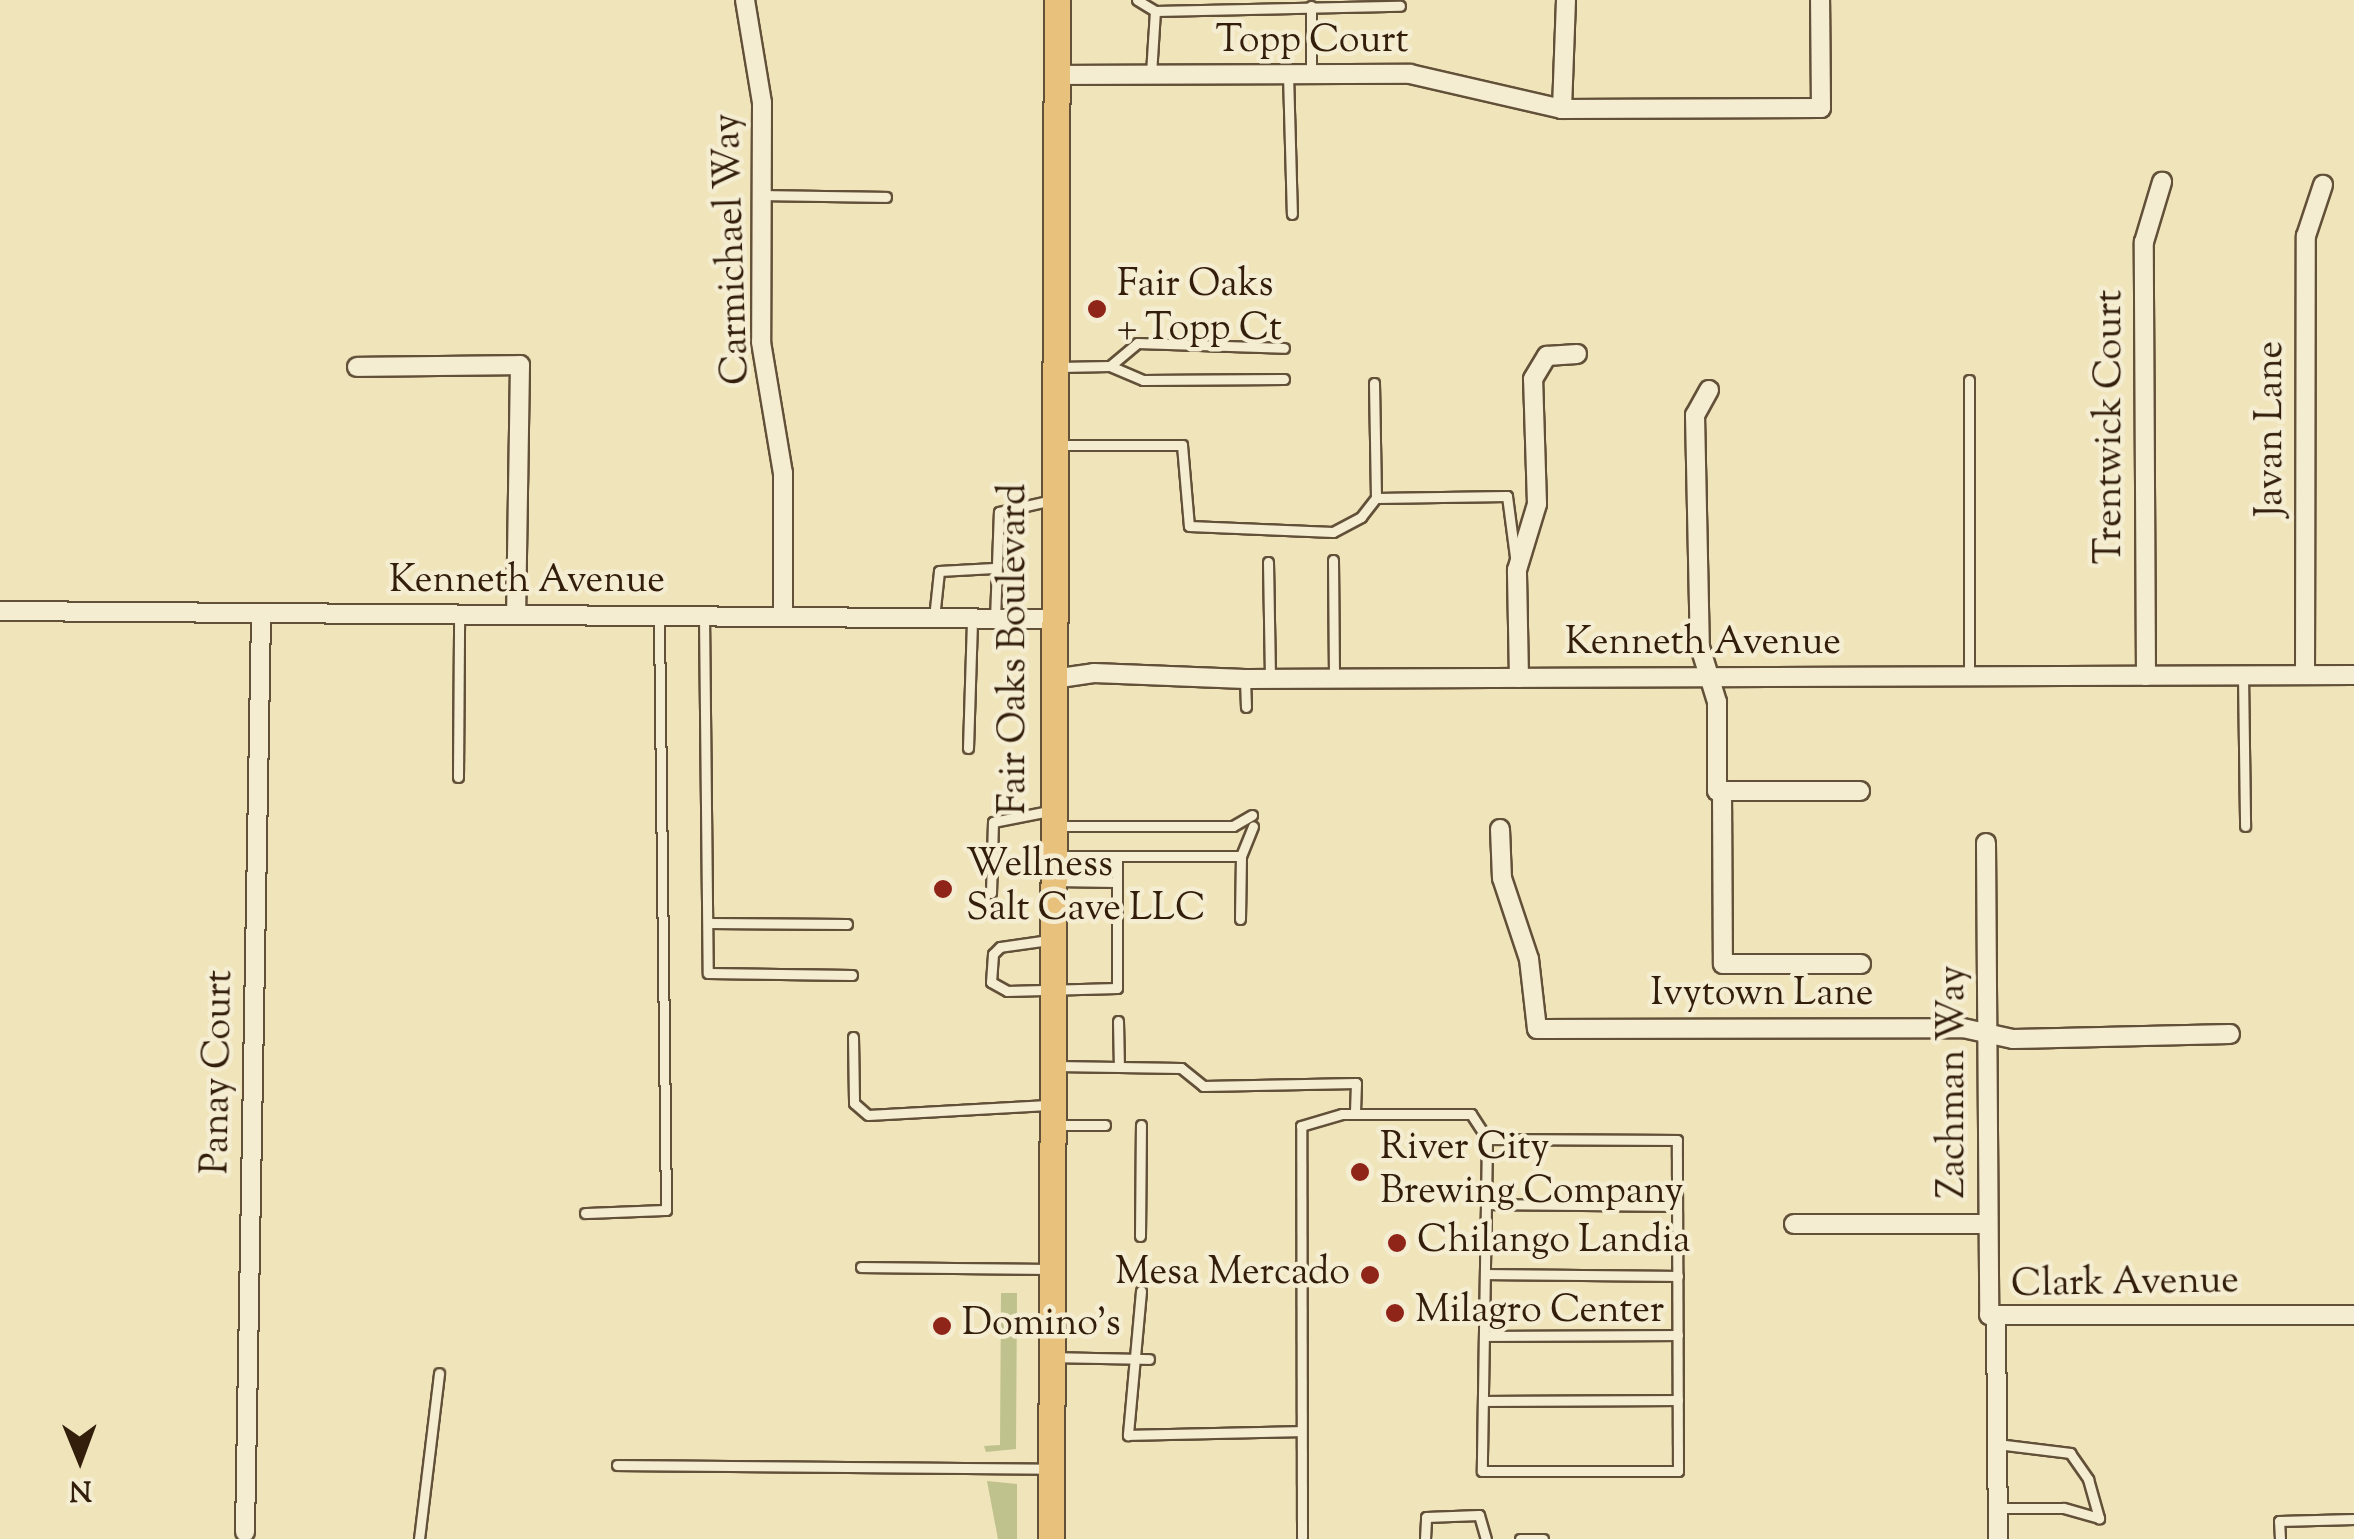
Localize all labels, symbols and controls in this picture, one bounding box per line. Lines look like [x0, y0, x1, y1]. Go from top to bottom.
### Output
street label: Topp Court [1215, 20, 1409, 66]
street label: Carmichael Way [706, 112, 762, 386]
place label: Fair Oaks + Topp Ct [1117, 264, 1282, 353]
street label: Trentwick Court [2089, 290, 2135, 564]
marker: Fair Oaks + Topp Ct [1086, 298, 1108, 320]
street label: Javan Lane [2250, 341, 2296, 517]
street label: Fair Oaks Boulevard [993, 483, 1039, 815]
street label: Kenneth Avenue [389, 560, 665, 606]
street label: Kenneth Avenue [1565, 622, 1841, 668]
place label: Wellness Salt Cave LLC [966, 844, 1206, 934]
marker: Wellness Salt Cave LLC [930, 876, 956, 902]
street label: Zachman Way [1932, 965, 1978, 1199]
street label: Panay Court [195, 969, 245, 1175]
street label: Ivytown Lane [1650, 973, 1874, 1019]
place label: River City Brewing Company [1380, 1127, 1684, 1216]
marker: River City Brewing Company [1349, 1161, 1371, 1183]
place label: Chilango Landia [1417, 1220, 1690, 1266]
marker: Chilango Landia [1386, 1232, 1408, 1254]
place label: Mesa Mercado [1115, 1252, 1350, 1298]
street label: Clark Avenue [2011, 1260, 2239, 1310]
marker: Mesa Mercado [1359, 1264, 1381, 1286]
place label: Milagro Center [1415, 1290, 1664, 1336]
marker: Milagro Center [1384, 1302, 1406, 1324]
place label: Domino's [962, 1303, 1121, 1349]
marker: Domino's [931, 1315, 953, 1337]
north arrow [30, 1409, 130, 1509]
text: N [69, 1469, 92, 1509]

